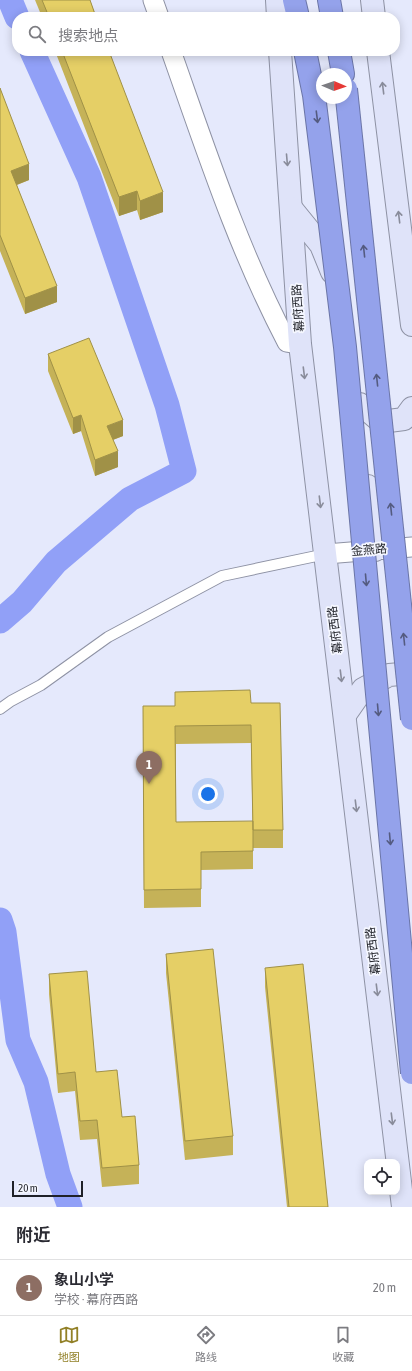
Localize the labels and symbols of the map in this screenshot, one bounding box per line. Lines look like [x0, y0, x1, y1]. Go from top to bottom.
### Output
north arrow [316, 68, 352, 104]
one-way arrow [379, 82, 387, 95]
one-way arrow [313, 110, 320, 123]
one-way arrow [283, 153, 290, 166]
one-way arrow [395, 211, 403, 224]
one-way arrow [360, 245, 367, 258]
street label: 幕府西路 [289, 284, 307, 332]
one-way arrow [300, 366, 308, 379]
one-way arrow [374, 374, 381, 387]
one-way arrow [316, 495, 324, 508]
one-way arrow [387, 503, 394, 516]
street label: 金燕路 [350, 541, 388, 559]
one-way arrow [363, 573, 370, 586]
street label: 幕府西路 [325, 605, 345, 655]
one-way arrow [400, 633, 407, 646]
one-way arrow [337, 669, 344, 682]
one-way arrow [375, 703, 382, 716]
pin: 1 [136, 751, 162, 784]
your location [198, 784, 218, 804]
one-way arrow [352, 799, 359, 812]
one-way arrow [387, 832, 394, 845]
street label: 幕府西路 [363, 926, 383, 976]
one-way arrow [373, 983, 381, 996]
one-way arrow [389, 1112, 396, 1125]
scale bar [12, 1179, 83, 1198]

